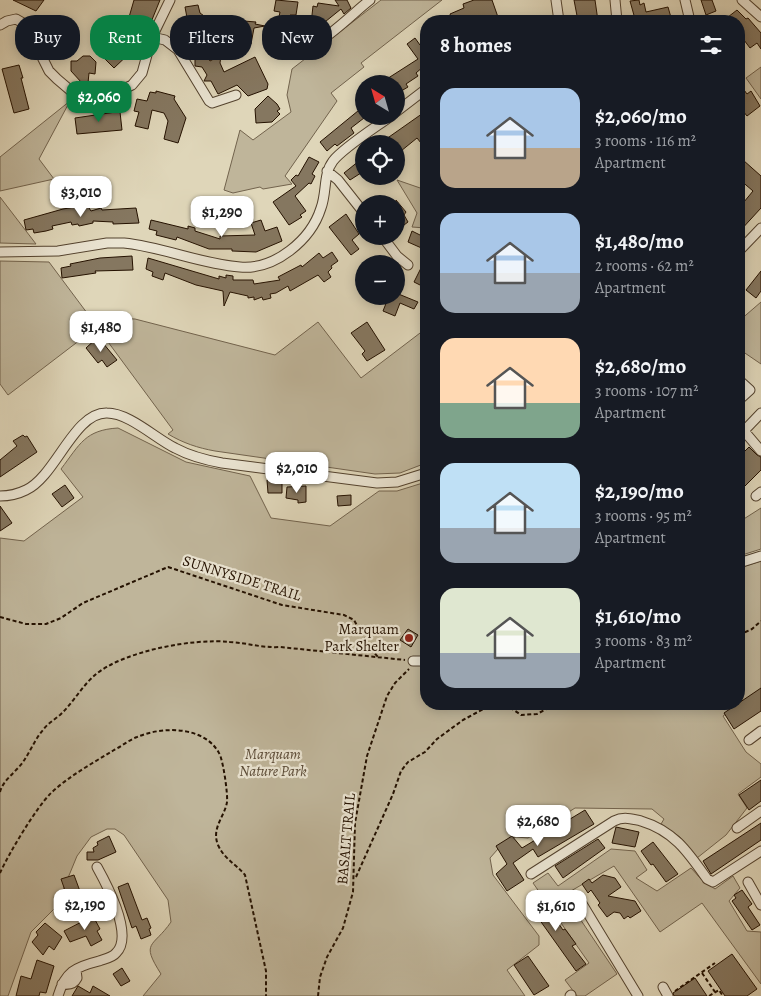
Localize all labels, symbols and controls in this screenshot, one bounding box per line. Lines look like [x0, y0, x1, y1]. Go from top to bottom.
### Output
chip: Buy [15, 15, 80, 60]
chip: Rent [90, 15, 160, 60]
chip: Filters [170, 15, 252, 60]
chip: New [262, 15, 332, 60]
text: 8 homes [440, 31, 512, 59]
icon: filters [697, 31, 725, 59]
north arrow [355, 75, 405, 125]
map controls [355, 75, 405, 305]
pin: $2,060 [58, 80, 140, 123]
text: $2,060 [77, 86, 121, 108]
text: $2,060/mo [595, 102, 687, 130]
icon: home [480, 108, 540, 168]
text: 3 rooms · 116 m² [595, 130, 696, 152]
button: locate [355, 135, 405, 185]
text: Apartment [595, 152, 666, 174]
pin: $3,010 [40, 176, 122, 218]
text: $3,010 [61, 181, 101, 203]
button: + [355, 195, 405, 245]
pin: $1,290 [181, 196, 263, 238]
text: $1,290 [202, 201, 242, 223]
text: $1,480/mo [595, 227, 684, 255]
icon: home [480, 233, 540, 293]
button: − [355, 255, 405, 305]
text: 2 rooms · 62 m² [595, 255, 694, 277]
text: Apartment [595, 277, 666, 299]
pin: $1,480 [60, 310, 142, 353]
text: $1,480 [81, 316, 121, 338]
text: $2,680/mo [595, 352, 686, 380]
icon: home [480, 358, 540, 418]
text: 3 rooms · 107 m² [595, 380, 698, 402]
text: Apartment [595, 402, 666, 424]
pin: $2,010 [256, 452, 338, 494]
text: $2,010 [276, 457, 318, 479]
text: $2,190/mo [595, 477, 684, 505]
icon: home [480, 483, 540, 543]
text: 3 rooms · 95 m² [595, 505, 692, 527]
text: Apartment [595, 527, 666, 549]
street label: SUNNYSIDE TRAIL [180, 551, 304, 606]
text: $1,610/mo [595, 602, 681, 630]
icon: home [480, 608, 540, 668]
place label: Marquam Park Shelter [324, 619, 400, 656]
text: 3 rooms · 83 m² [595, 630, 692, 652]
marker: Marquam Park Shelter [403, 632, 415, 644]
text: Apartment [595, 652, 666, 674]
park label: Marquam Nature Park [239, 744, 307, 781]
street label: BASALT TRAIL [332, 792, 360, 886]
pin: $2,680 [497, 804, 579, 847]
text: $2,680 [517, 810, 559, 832]
pin: $2,190 [44, 888, 126, 931]
pin: $1,610 [515, 890, 597, 932]
text: $2,190 [65, 894, 105, 916]
text: $1,610 [537, 895, 575, 917]

